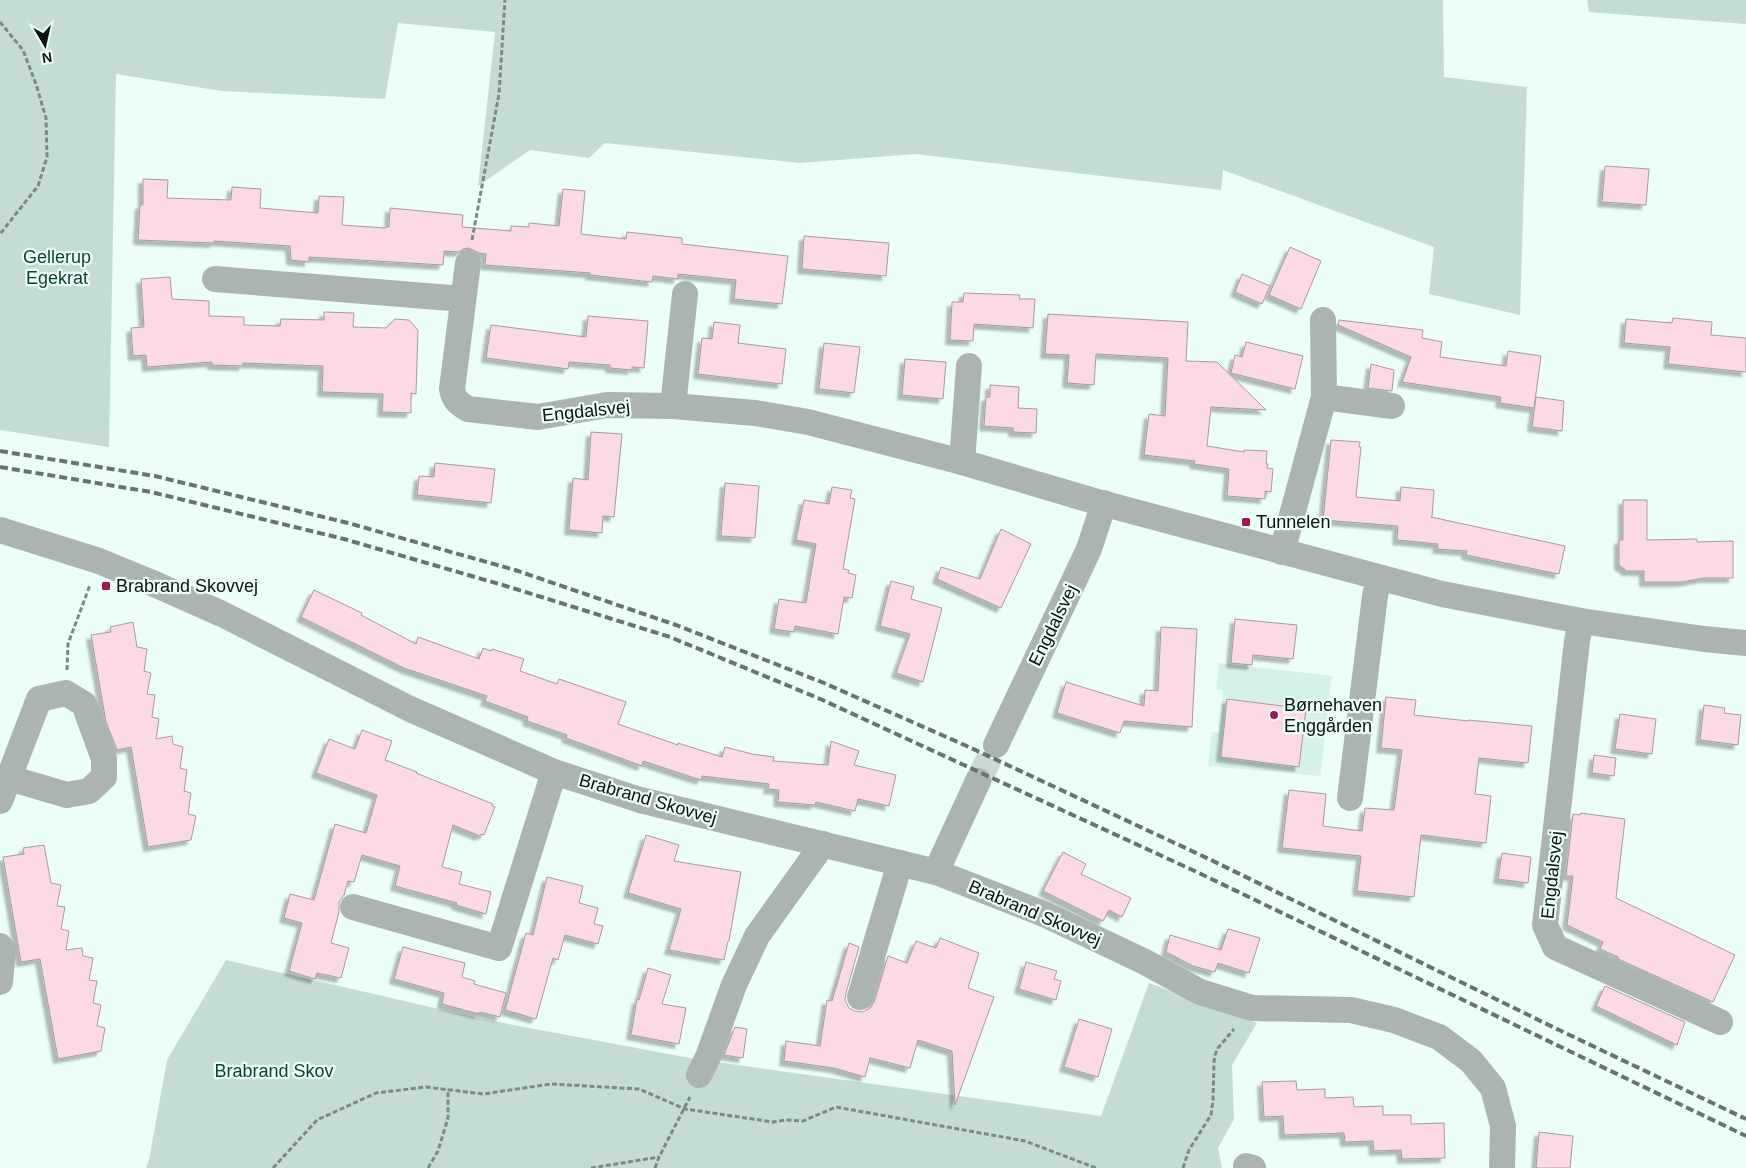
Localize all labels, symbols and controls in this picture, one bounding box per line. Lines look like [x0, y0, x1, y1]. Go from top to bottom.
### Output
north arrow [20, 20, 70, 70]
text: N [41, 49, 53, 67]
park label: Gellerup Egekrat [23, 247, 91, 288]
street label: Engdalsvej [541, 396, 631, 426]
place label: Tunnelen [1256, 512, 1330, 532]
marker: Tunnelen [1240, 516, 1252, 528]
place label: Brabrand Skovvej [116, 576, 258, 596]
marker: Brabrand Skovvej [100, 580, 112, 592]
street label: Engdalsvej [1025, 581, 1081, 669]
place label: Børnehaven Enggården [1284, 695, 1382, 736]
marker: Børnehaven Enggården [1268, 709, 1280, 721]
street label: Brabrand Skovvej [577, 770, 719, 828]
street label: Engdalsvej [1537, 830, 1567, 920]
street label: Brabrand Skovvej [966, 876, 1104, 950]
park label: Brabrand Skov [214, 1061, 334, 1081]

